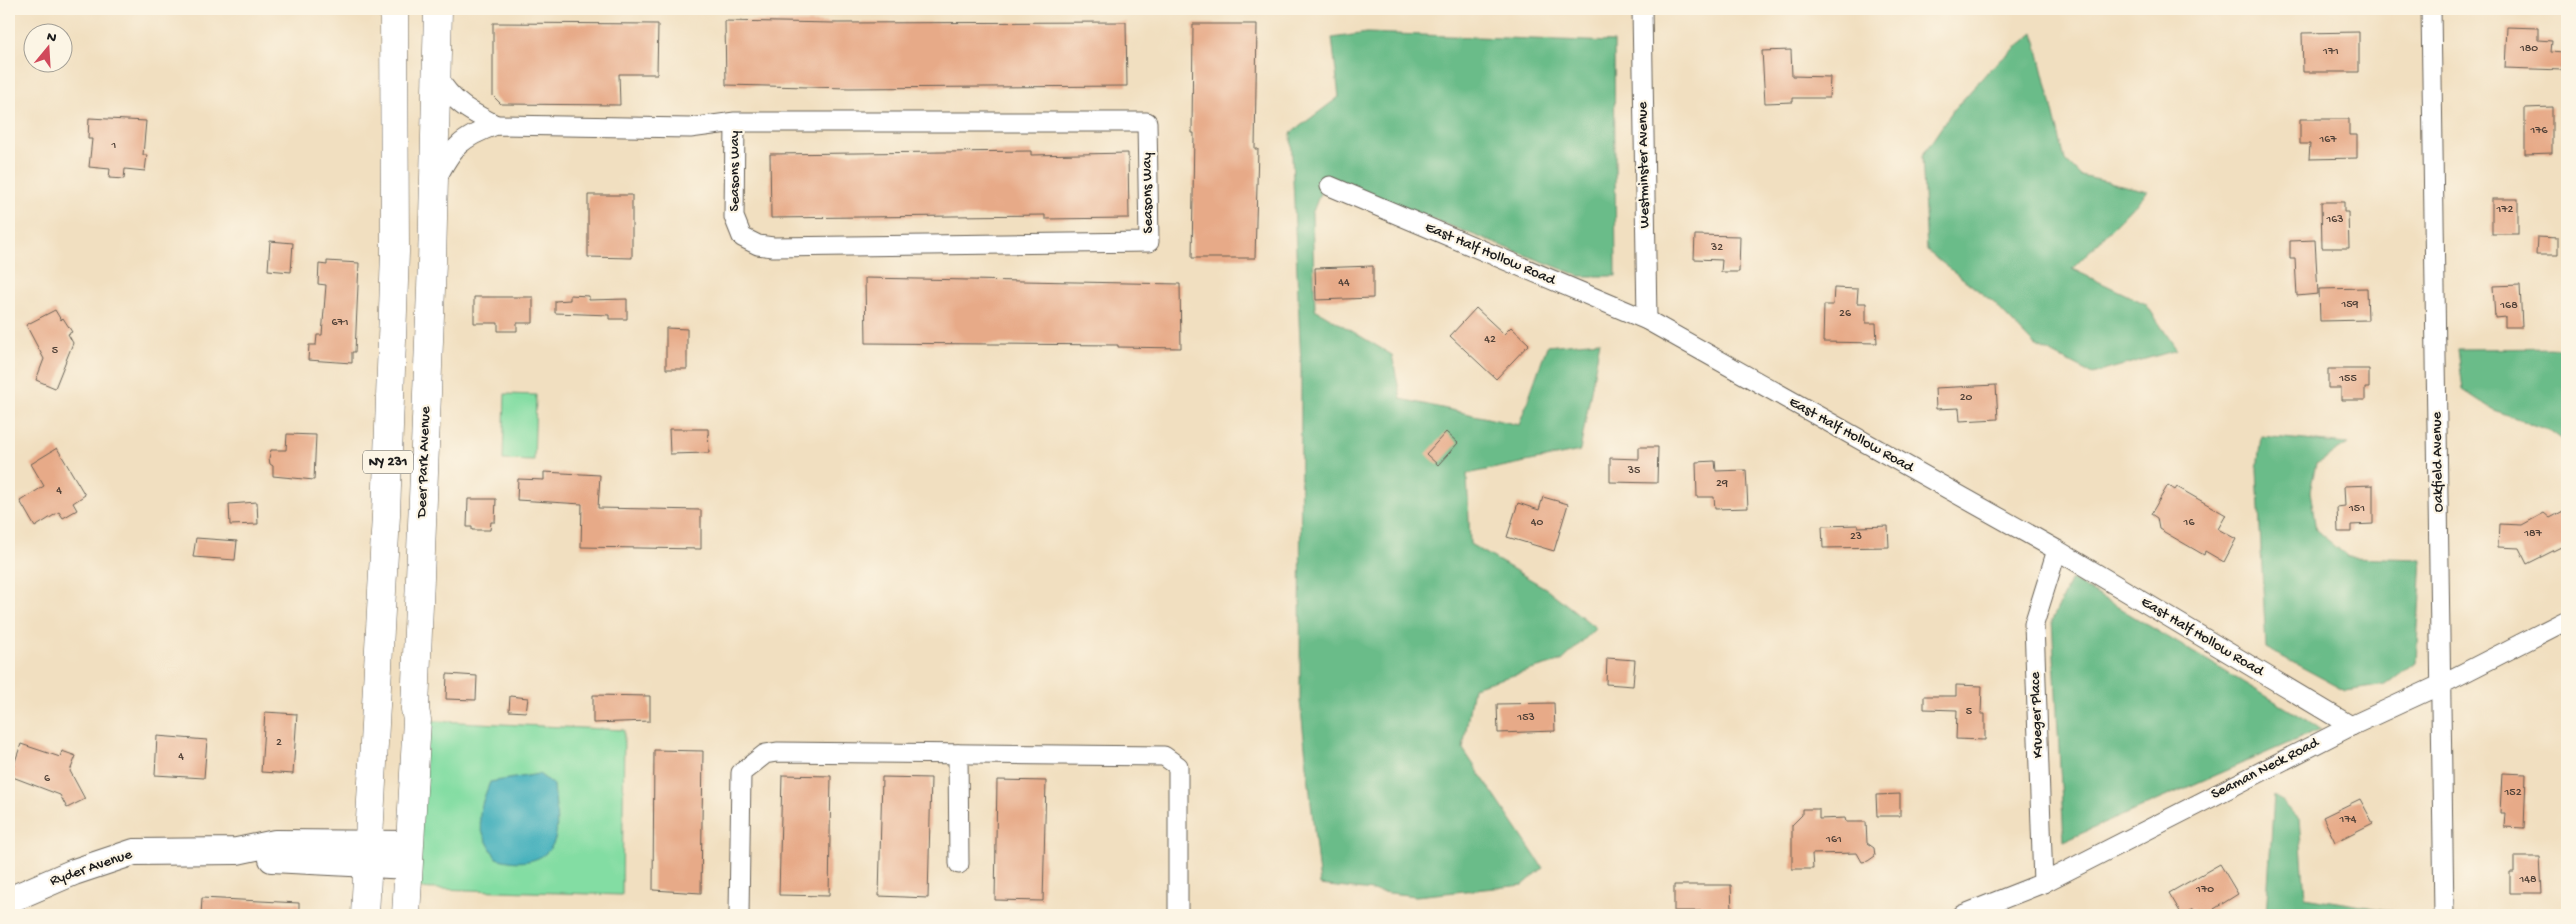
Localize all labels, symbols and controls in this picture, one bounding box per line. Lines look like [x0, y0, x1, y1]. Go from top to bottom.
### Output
north arrow [22, 22, 72, 72]
text: N [44, 29, 58, 48]
house number: 180 [2519, 42, 2538, 56]
house number: 171 [2322, 45, 2339, 59]
street label: Westminster Avenue [1634, 101, 1654, 228]
house number: 176 [2529, 124, 2549, 138]
street label: Seasons Way [726, 130, 744, 212]
house number: 167 [2318, 133, 2337, 147]
house number: 1 [111, 139, 117, 153]
street label: Seasons Way [1138, 152, 1158, 234]
house number: 172 [2496, 203, 2514, 217]
house number: 163 [2325, 213, 2344, 227]
street label: East Half Hollow Road [1422, 218, 1559, 290]
house number: 32 [1710, 241, 1723, 255]
house number: 44 [1338, 276, 1350, 290]
house number: 159 [2340, 298, 2359, 312]
house number: 168 [2499, 299, 2518, 313]
house number: 26 [1839, 307, 1852, 321]
house number: 671 [331, 316, 349, 330]
house number: 42 [1484, 333, 1496, 347]
house number: 5 [52, 344, 58, 358]
house number: 155 [2338, 372, 2357, 386]
house number: 20 [1960, 391, 1973, 405]
street label: East Half Hollow Road [1785, 393, 1918, 477]
street label: Deer Park Avenue [413, 406, 435, 519]
street label: Oakfield Avenue [2428, 411, 2448, 512]
road number: NY 231 [363, 451, 413, 474]
house number: 35 [1627, 464, 1640, 478]
house number: 29 [1716, 477, 1728, 491]
house number: 4 [56, 484, 62, 498]
house number: 151 [2348, 502, 2365, 516]
house number: 40 [1531, 516, 1543, 530]
house number: 16 [2183, 516, 2195, 530]
house number: 187 [2523, 527, 2543, 541]
house number: 23 [1850, 530, 1862, 544]
street label: East Half Hollow Road [2137, 593, 2268, 681]
street label: Krueger Place [2026, 671, 2047, 758]
house number: 5 [1966, 705, 1972, 719]
house number: 153 [1516, 711, 1535, 725]
street label: Seaman Neck Road [2208, 734, 2323, 804]
house number: 2 [276, 736, 282, 750]
house number: 4 [178, 750, 184, 764]
house number: 6 [44, 772, 51, 786]
house number: 152 [2503, 786, 2522, 800]
house number: 174 [2339, 813, 2357, 827]
house number: 161 [1825, 833, 1842, 847]
street label: Ryder Avenue [48, 845, 135, 890]
house number: 148 [2518, 873, 2537, 887]
house number: 170 [2195, 883, 2214, 897]

